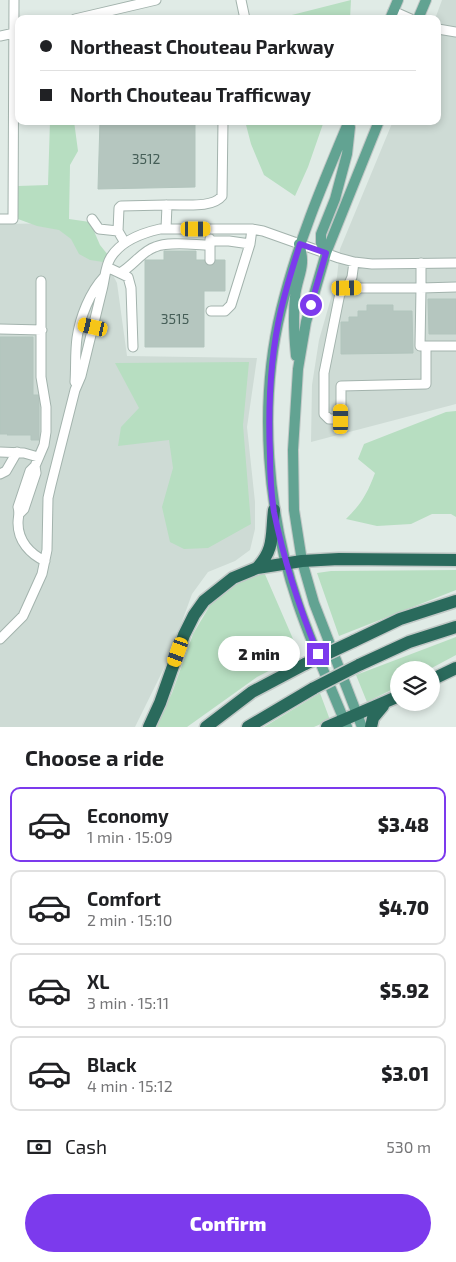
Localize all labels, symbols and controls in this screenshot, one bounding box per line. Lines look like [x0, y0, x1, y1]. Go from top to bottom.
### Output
text: Northeast Chouteau Parkway [70, 35, 334, 58]
text: North Chouteau Trafficway [70, 83, 311, 106]
house number: 3512 [132, 150, 160, 167]
car [181, 222, 211, 237]
car [331, 280, 362, 296]
route start [300, 294, 322, 316]
house number: 3515 [161, 310, 189, 327]
car [76, 316, 109, 338]
car [333, 404, 348, 434]
car [165, 635, 190, 669]
callout: 2 min [218, 636, 300, 672]
route end [307, 643, 329, 665]
text: 2 min [238, 644, 280, 663]
map controls [390, 661, 440, 711]
button: layers [390, 661, 440, 711]
text: Choose a ride [25, 744, 164, 770]
icon: car [27, 802, 72, 847]
text: Economy [87, 804, 169, 827]
text: $3.48 [378, 813, 429, 836]
text: 1 min · 15:09 [87, 827, 173, 846]
icon: car [27, 885, 72, 930]
text: Comfort [87, 887, 161, 910]
text: $4.70 [379, 896, 429, 919]
text: 2 min · 15:10 [87, 910, 173, 929]
icon: car [27, 968, 72, 1013]
text: XL [87, 970, 109, 993]
text: $5.92 [380, 979, 429, 1002]
text: 3 min · 15:11 [87, 993, 169, 1012]
icon: car [27, 1051, 72, 1096]
text: Black [87, 1053, 137, 1076]
text: $3.01 [381, 1062, 429, 1085]
text: 4 min · 15:12 [87, 1076, 173, 1095]
icon: cash [25, 1133, 53, 1161]
text: Cash [65, 1135, 107, 1158]
text: 530 m [386, 1137, 431, 1156]
button: Confirm [25, 1194, 431, 1252]

